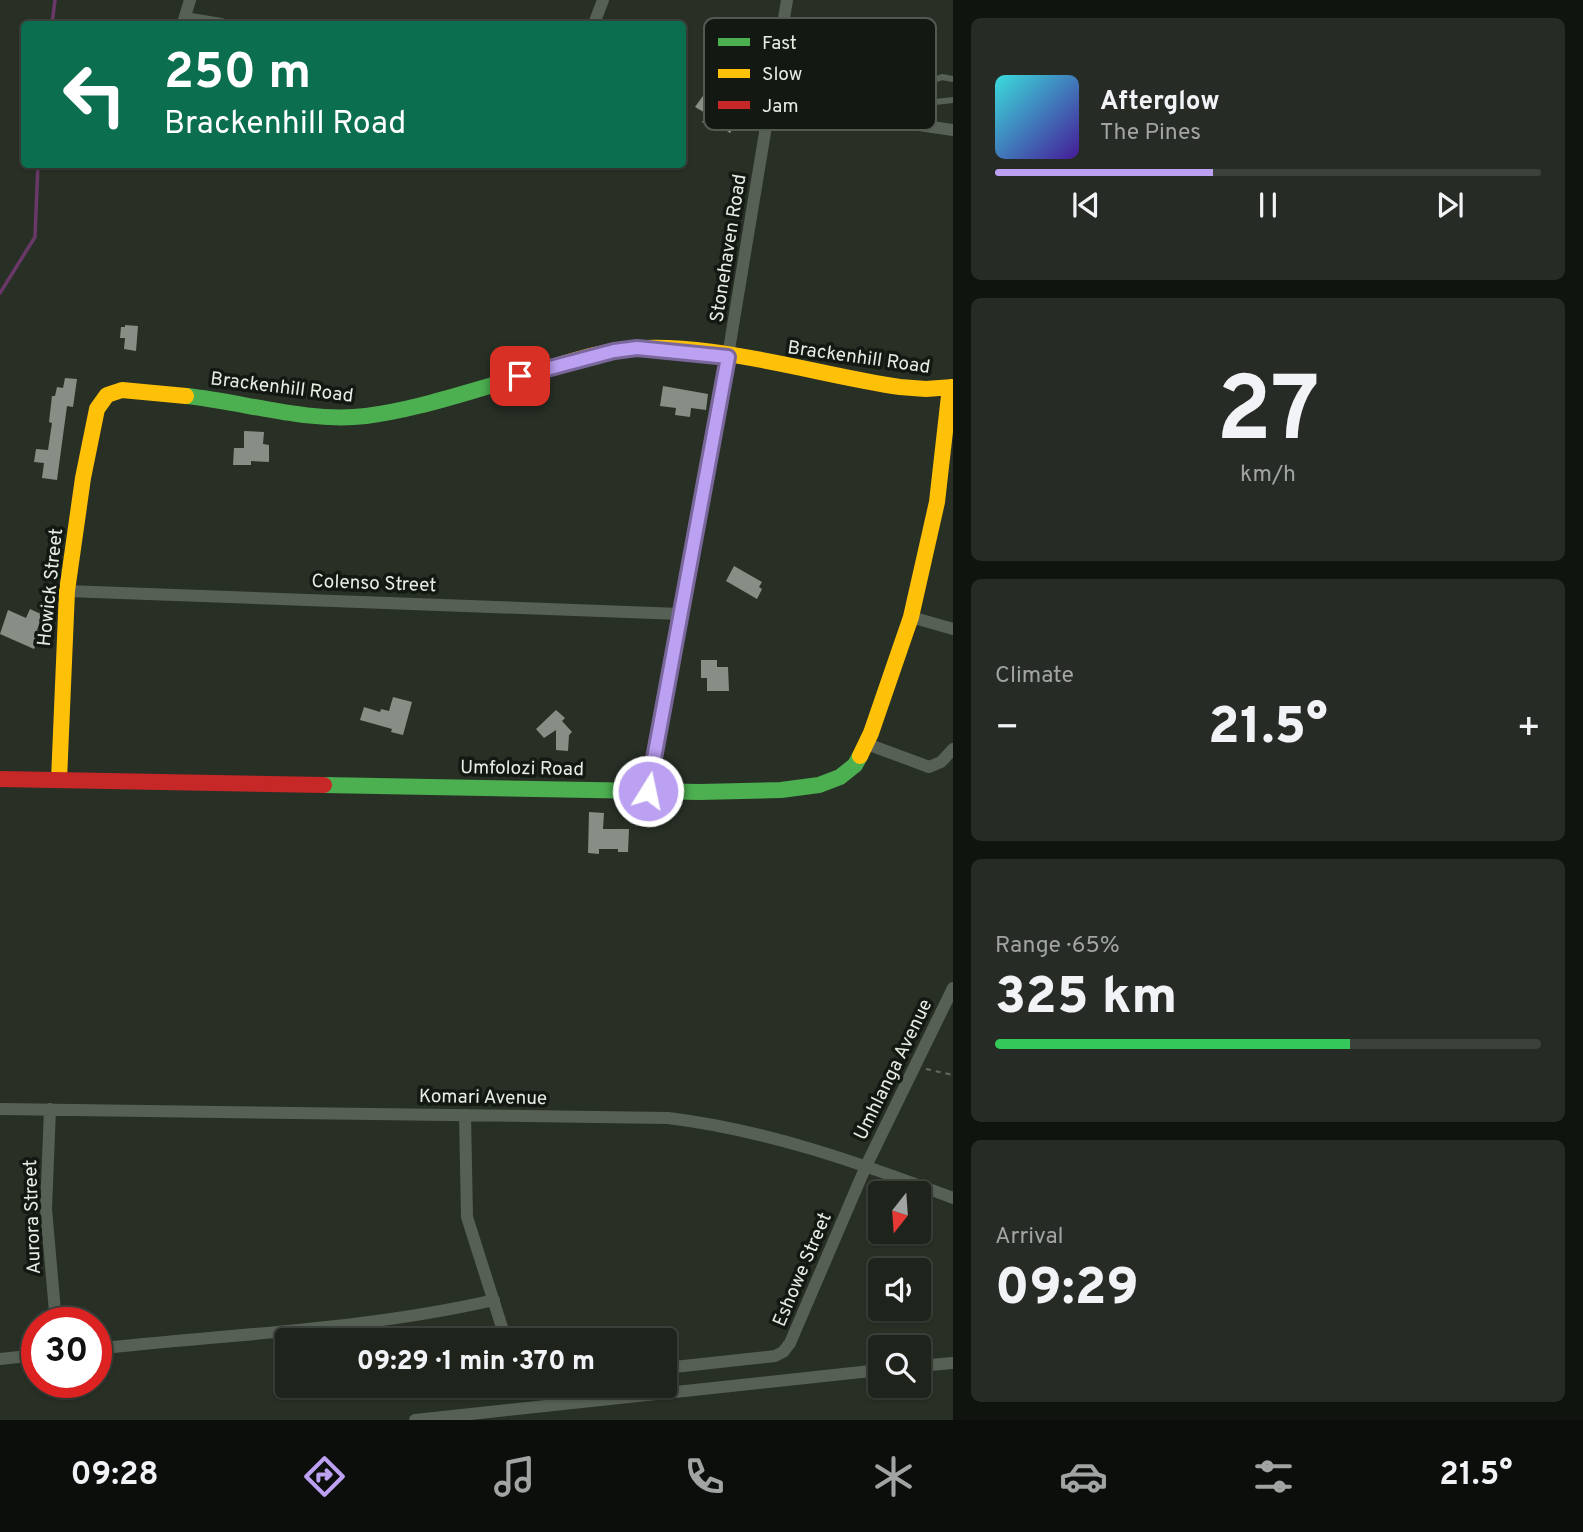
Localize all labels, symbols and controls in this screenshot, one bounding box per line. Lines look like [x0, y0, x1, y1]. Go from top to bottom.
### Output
legend [704, 18, 936, 130]
text: Fast [762, 32, 797, 56]
text: 250 m [164, 44, 311, 106]
icon: left [49, 49, 140, 140]
text: Slow [762, 63, 802, 87]
text: Afterglow [1100, 86, 1220, 119]
text: Jam [762, 95, 799, 119]
text: Brackenhill Road [164, 105, 406, 145]
text: The Pines [1100, 119, 1201, 148]
street label: Stonehaven Road [705, 172, 753, 324]
icon: previous [1067, 186, 1105, 224]
icon: pause [1249, 186, 1287, 224]
icon: next [1431, 186, 1469, 224]
street label: Brackenhill Road [786, 336, 932, 380]
pin [490, 346, 550, 406]
icon: arrive [501, 357, 539, 395]
text: 27 [1216, 358, 1320, 473]
street label: Brackenhill Road [209, 367, 355, 409]
text: km/h [1240, 461, 1296, 490]
street label: Howick Street [33, 527, 69, 647]
street label: Colenso Street [311, 570, 437, 598]
text: Climate [995, 662, 1074, 691]
text: 21.5° [1208, 696, 1328, 762]
text: − [995, 705, 1020, 754]
text: + [1516, 705, 1541, 754]
position arrow [611, 754, 685, 828]
street label: Umfolozi Road [460, 756, 584, 782]
text: Range · 65% [995, 932, 1120, 961]
text: 325 km [995, 966, 1177, 1032]
street label: Umhlanga Avenue [849, 995, 938, 1144]
street label: Komari Avenue [419, 1085, 547, 1111]
street label: Aurora Street [19, 1159, 47, 1275]
north arrow [868, 1181, 931, 1244]
map controls [868, 1181, 931, 1398]
street label: Eshowe Street [768, 1209, 838, 1330]
text: Arrival [995, 1223, 1064, 1252]
text: 09:29 [995, 1257, 1139, 1323]
button: sound [868, 1258, 931, 1321]
speed limit sign: 30 [21, 1307, 112, 1398]
button: search [868, 1335, 931, 1398]
text: 09:29 · 1 min · 370 m [357, 1346, 595, 1379]
icon: directions [300, 1452, 349, 1501]
icon: music [490, 1452, 539, 1501]
icon: phone [680, 1452, 729, 1501]
icon: climate [869, 1452, 918, 1501]
icon: car [1059, 1452, 1108, 1501]
icon: filters [1249, 1452, 1298, 1501]
text: 09:28 [70, 1456, 159, 1496]
text: 21.5° [1439, 1456, 1513, 1496]

